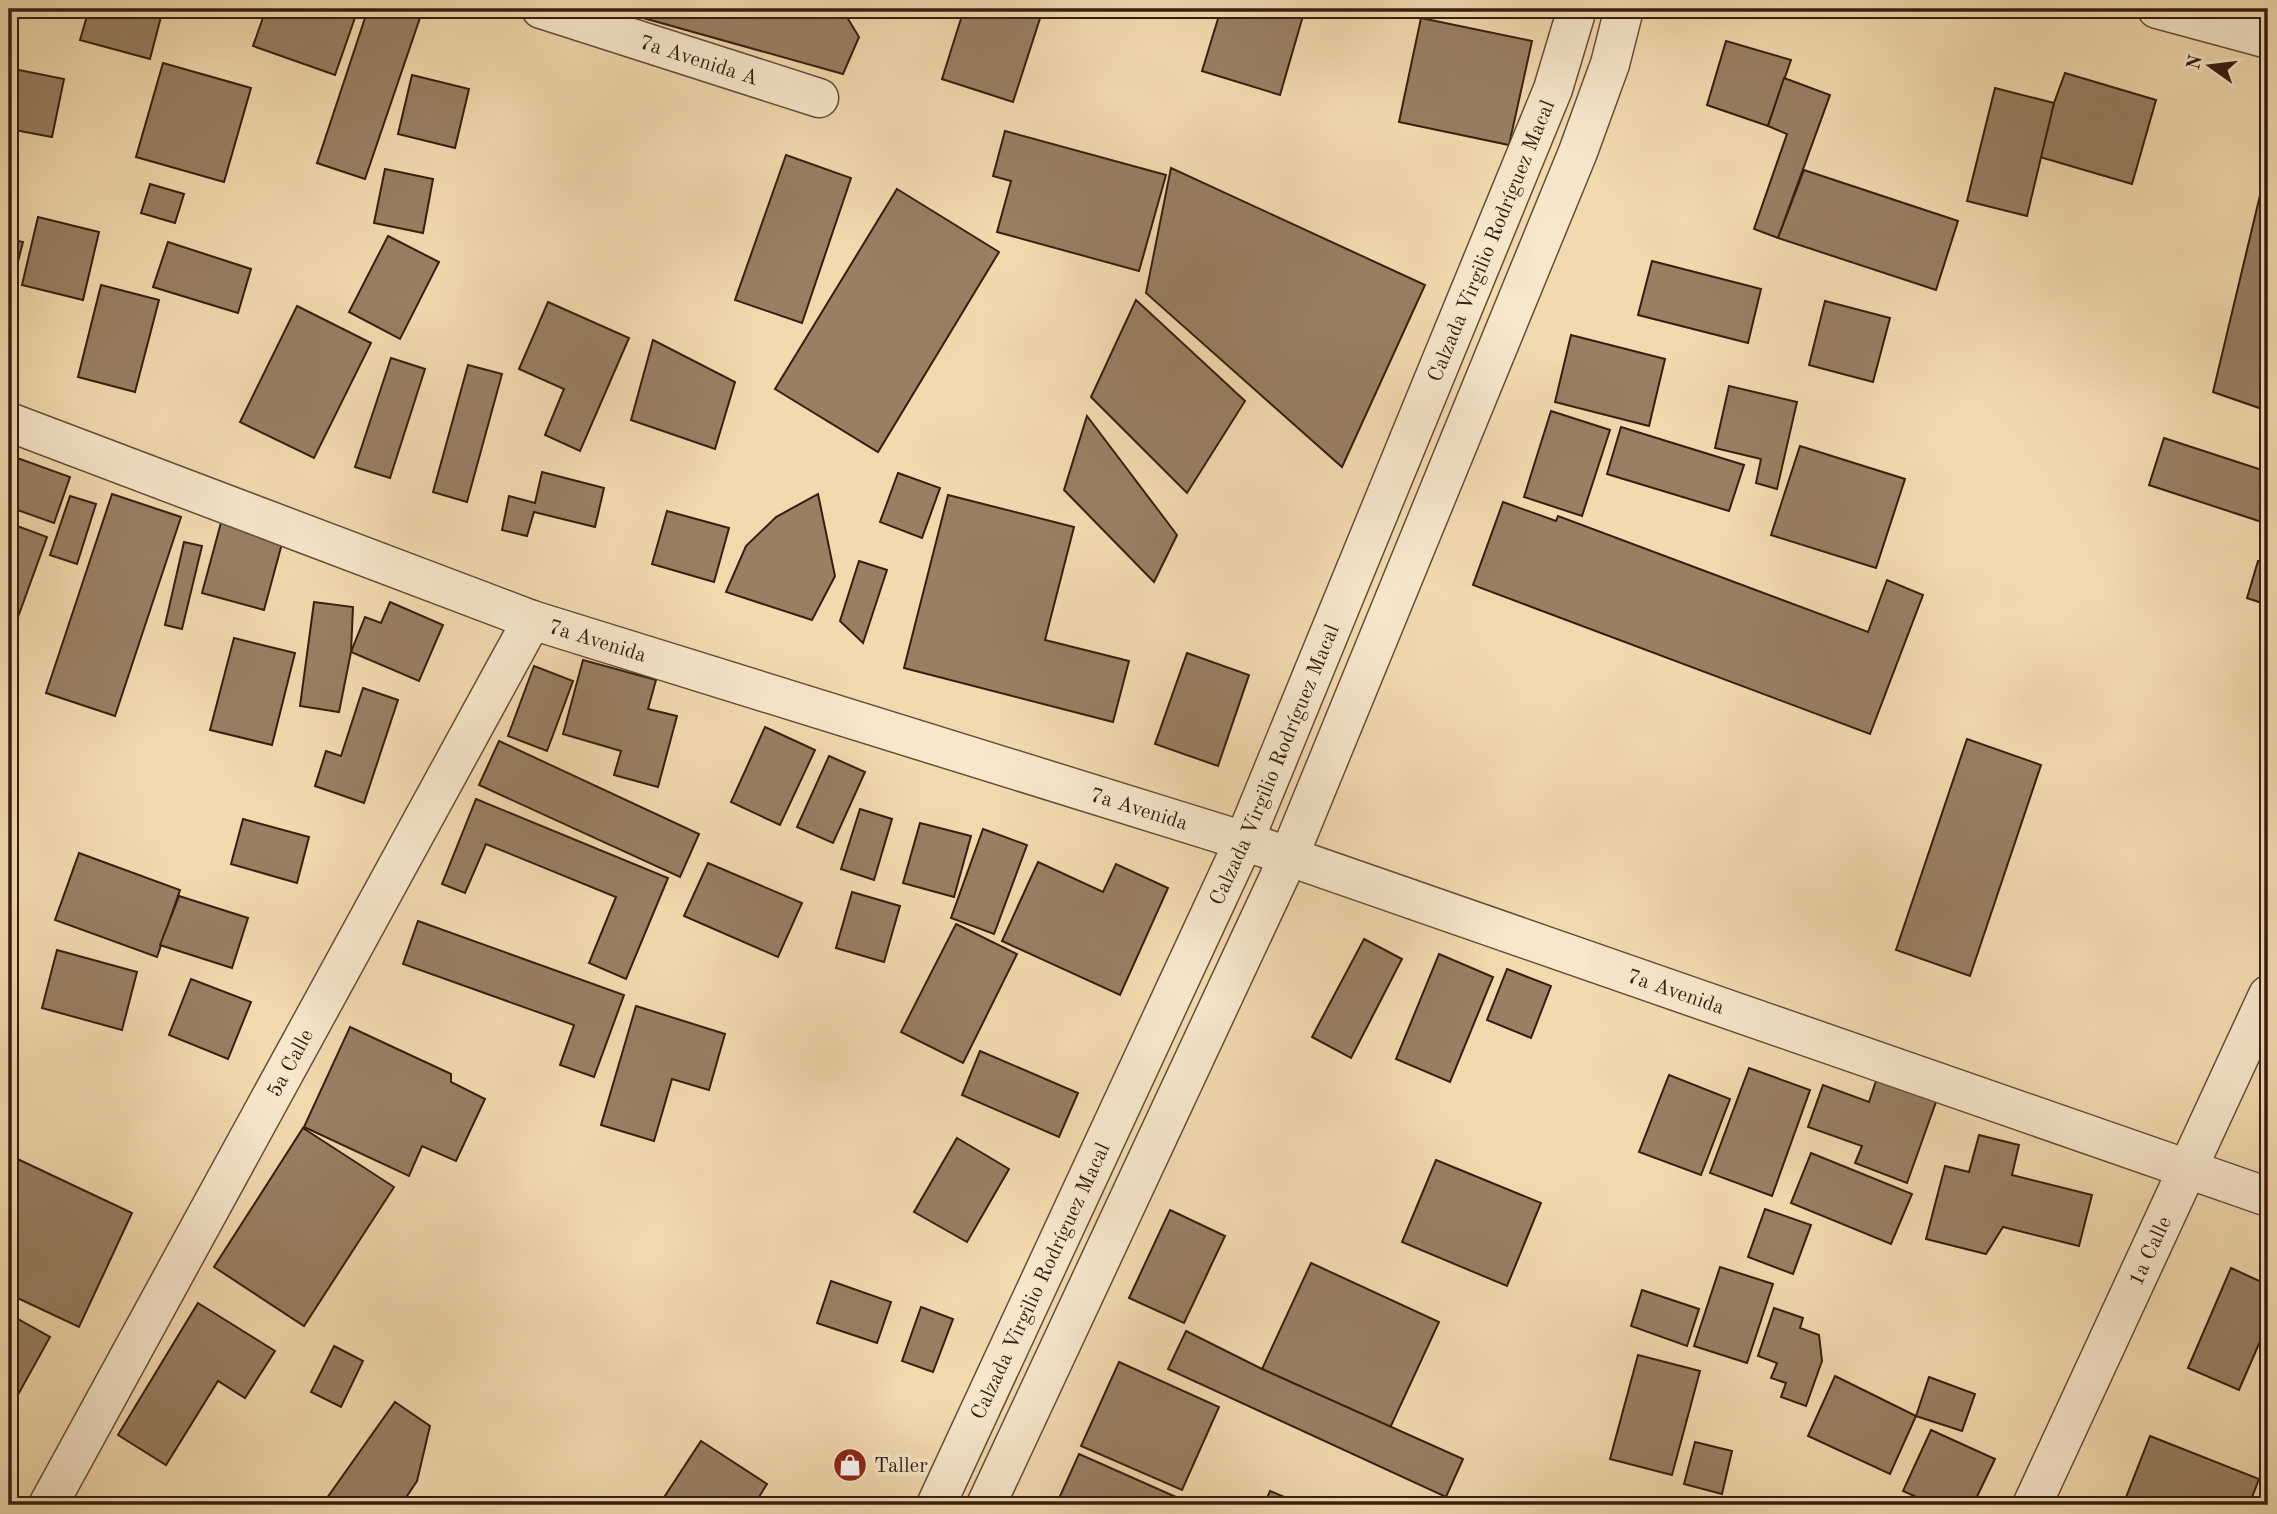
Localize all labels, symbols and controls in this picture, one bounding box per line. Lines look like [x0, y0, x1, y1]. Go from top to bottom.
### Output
street label: 7a Avenida A [637, 32, 761, 90]
north arrow [2176, 32, 2246, 102]
text: N [2185, 53, 2207, 72]
street label: Calzada Virgilio Rodríguez Macal [1425, 97, 1559, 385]
street label: 7a Avenida [546, 617, 649, 667]
street label: Calzada Virgilio Rodríguez Macal [1207, 621, 1344, 909]
street label: 7a Avenida [1087, 785, 1190, 835]
street label: 7a Avenida [1624, 966, 1727, 1019]
street label: 5a Calle [264, 1026, 318, 1101]
street label: Calzada Virgilio Rodríguez Macal [968, 1140, 1115, 1423]
street label: 1a Calle [2126, 1214, 2176, 1289]
shop icon: Taller [831, 1446, 869, 1484]
place label: Taller [874, 1456, 928, 1477]

